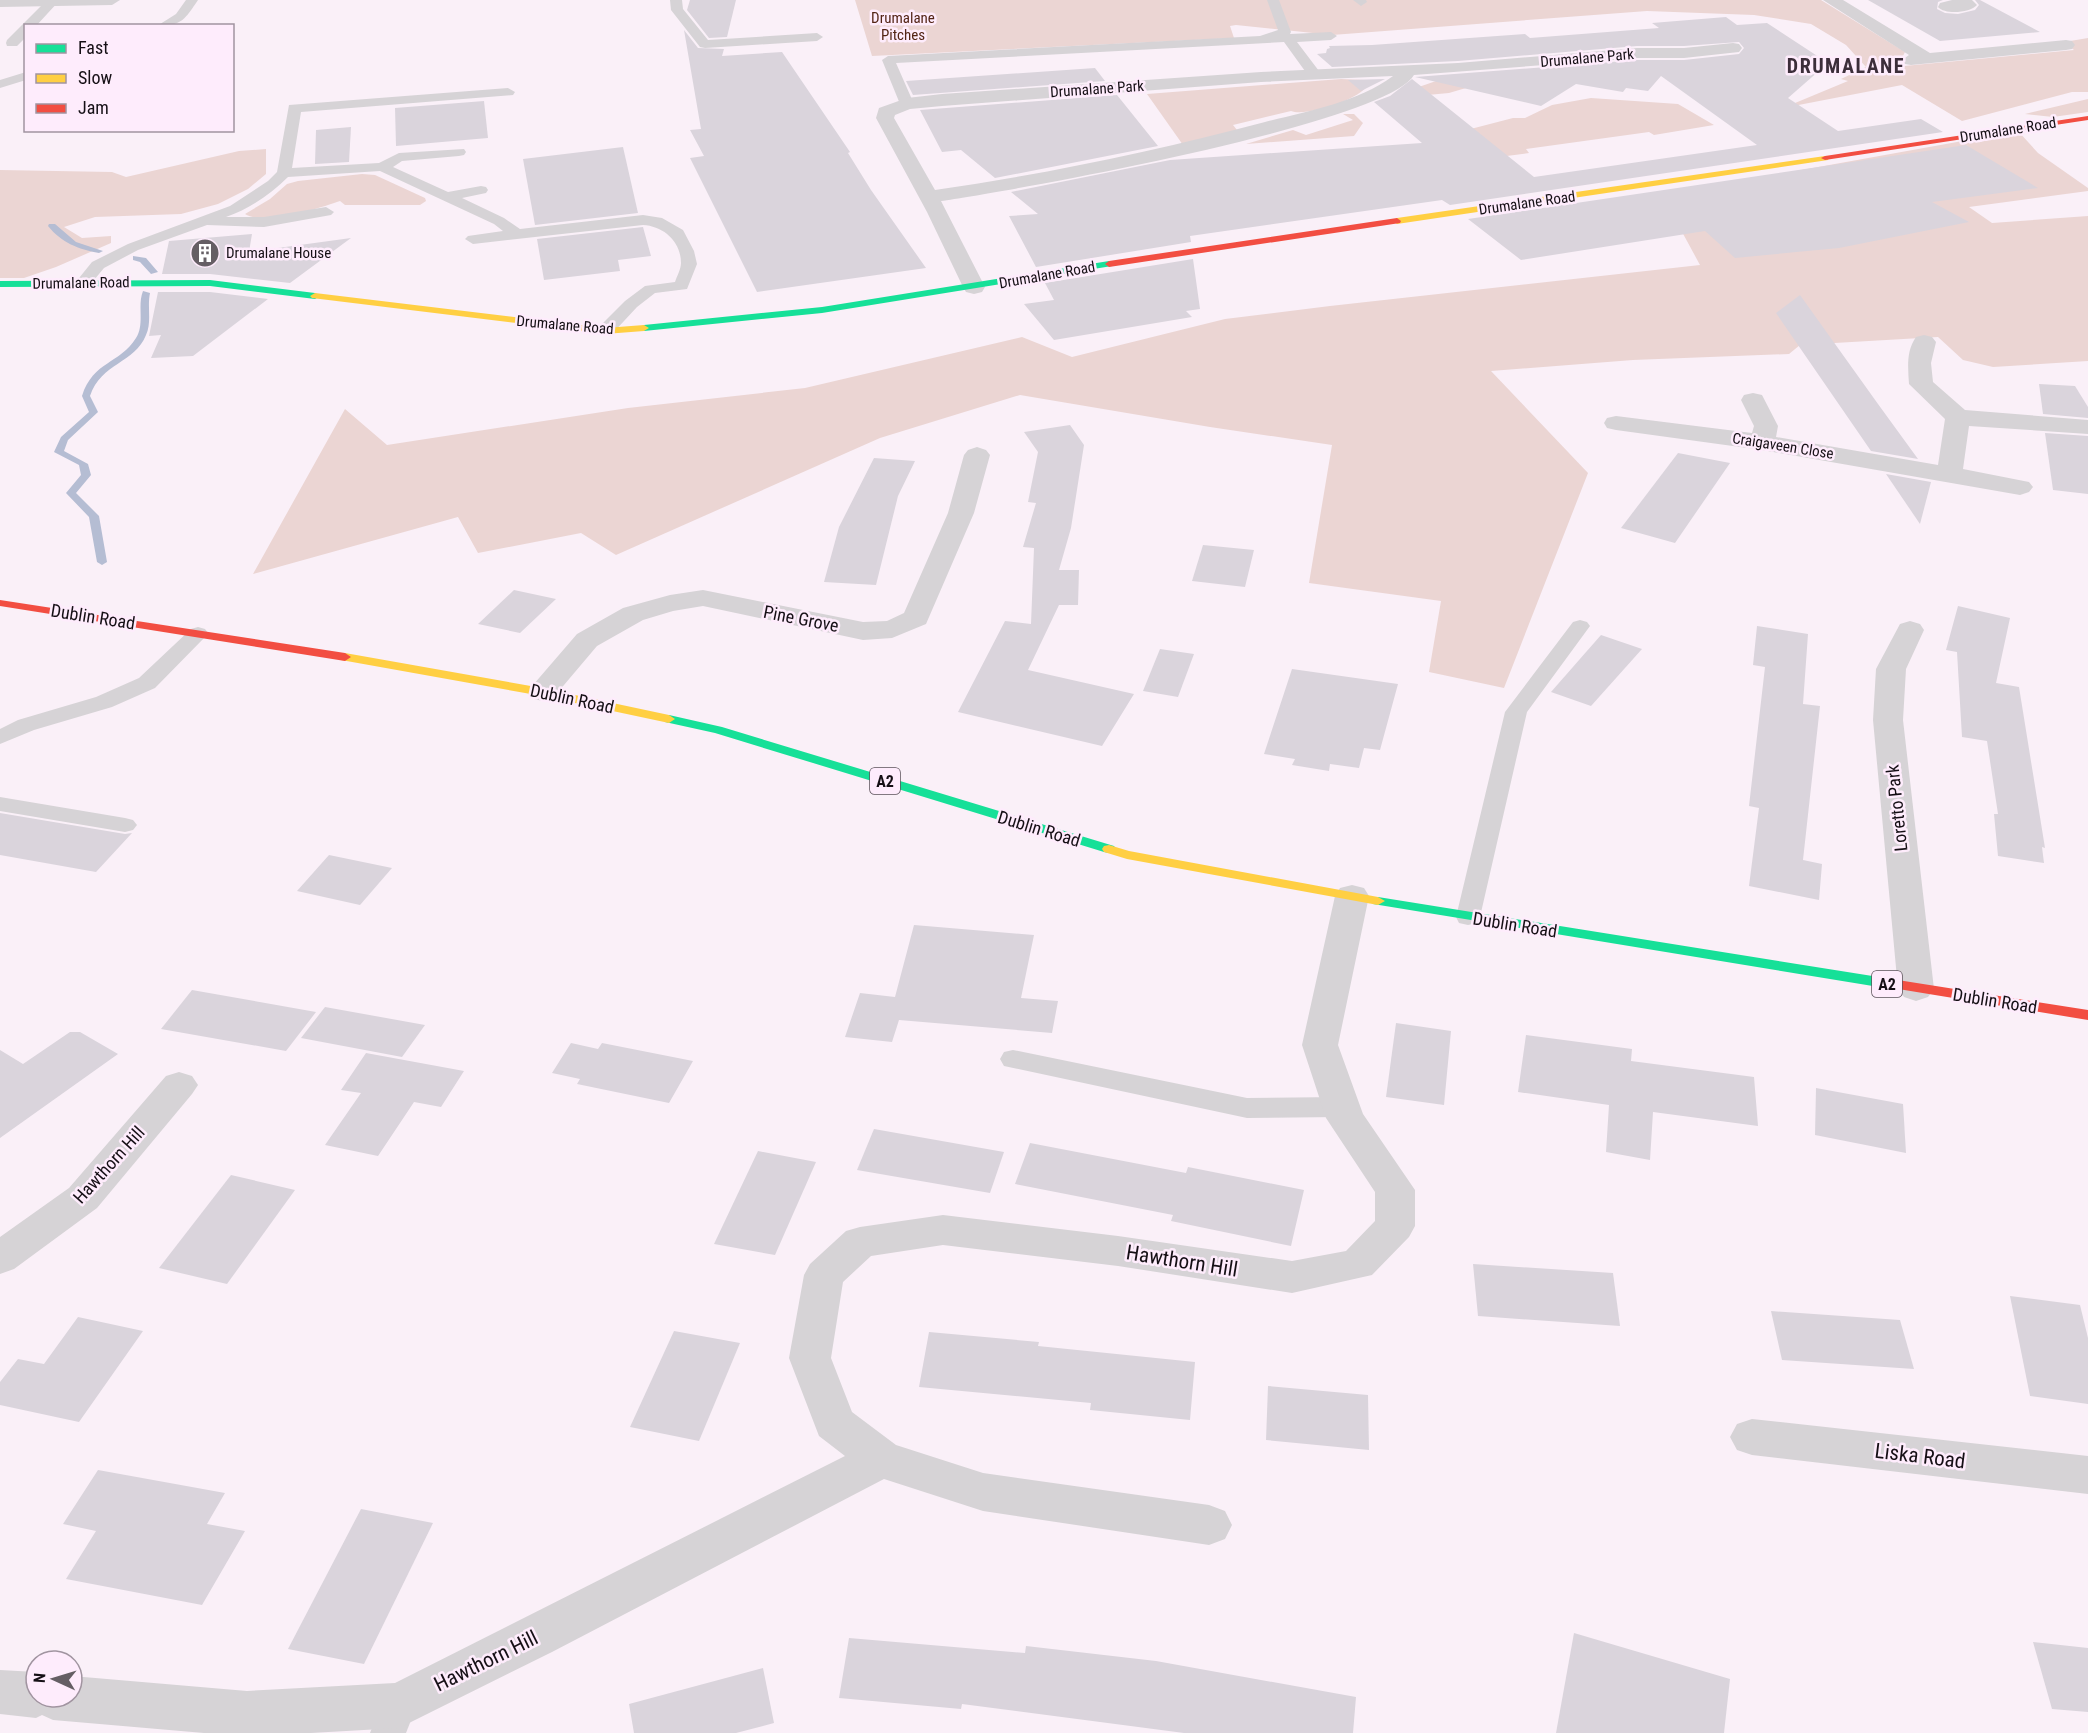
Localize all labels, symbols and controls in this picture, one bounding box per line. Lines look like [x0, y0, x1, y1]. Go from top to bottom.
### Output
park label: Drumalane Pitches [871, 9, 935, 44]
legend [24, 24, 234, 132]
text: Fast [78, 37, 109, 58]
street label: Drumalane Park [1539, 45, 1635, 71]
district label: DRUMALANE [1787, 54, 1905, 78]
text: Slow [78, 67, 113, 88]
street label: Drumalane Park [1049, 77, 1145, 101]
text: Jam [78, 97, 109, 118]
street label: Drumalane Road [1959, 113, 2057, 147]
street label: Drumalane Road [1478, 187, 1576, 219]
building icon: Drumalane House [189, 237, 221, 269]
place label: Drumalane House [226, 244, 331, 262]
street label: Drumalane Road [997, 258, 1097, 292]
street label: Drumalane Road [32, 273, 130, 293]
street label: Drumalane Road [516, 312, 614, 338]
street label: Craigaveen Close [1731, 429, 1835, 463]
street label: Dublin Road [49, 599, 137, 634]
street label: Pine Grove [762, 601, 841, 636]
street label: Dublin Road [528, 679, 616, 718]
street label: Loretto Park [1882, 764, 1911, 852]
road number: A2 [870, 768, 900, 794]
street label: Dublin Road [995, 806, 1083, 851]
street label: Dublin Road [1471, 907, 1559, 942]
road number: A2 [1872, 971, 1902, 997]
street label: Dublin Road [1951, 983, 2039, 1018]
street label: Hawthorn Hill [69, 1122, 149, 1208]
street label: Hawthorn Hill [1125, 1240, 1239, 1282]
street label: Liska Road [1873, 1439, 1967, 1473]
street label: Hawthorn Hill [430, 1626, 542, 1696]
north arrow [24, 1649, 84, 1709]
text: N [30, 1672, 49, 1684]

